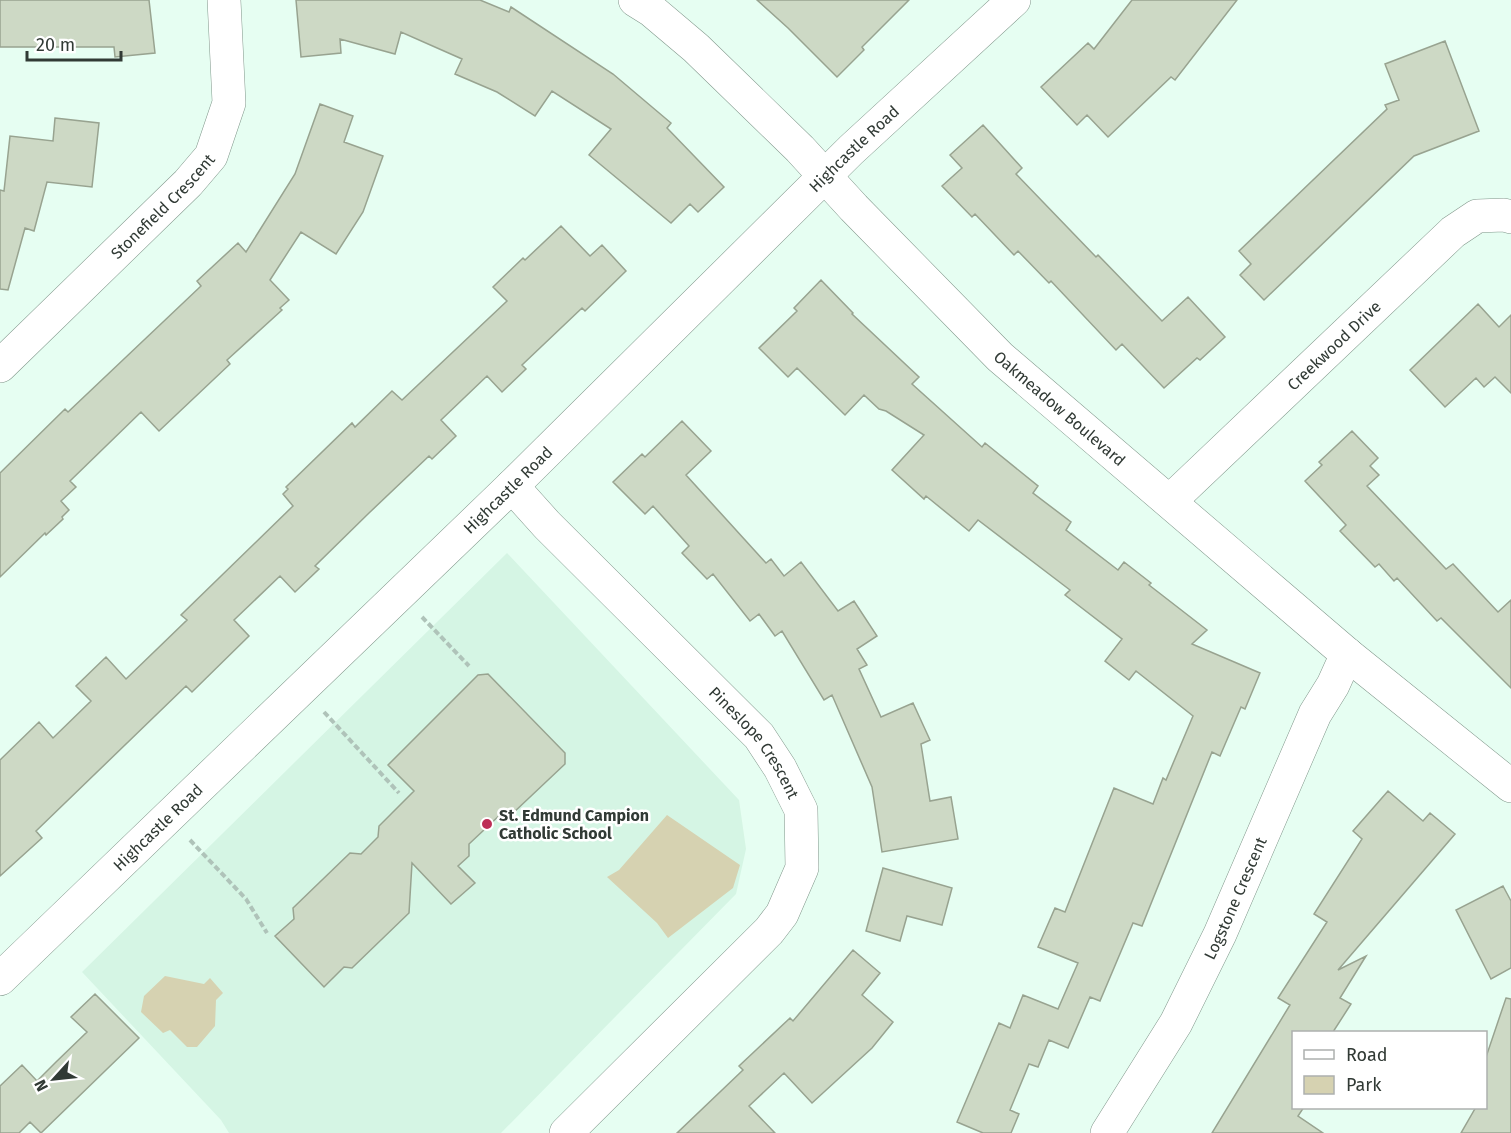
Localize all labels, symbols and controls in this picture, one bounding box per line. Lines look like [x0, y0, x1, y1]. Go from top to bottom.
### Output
scale bar [27, 24, 122, 62]
text: 20 m [36, 34, 75, 56]
street label: Highcastle Road [805, 101, 903, 196]
street label: Stonefield Crescent [107, 150, 218, 263]
street label: Creekwood Drive [1283, 296, 1384, 394]
street label: Oakmeadow Boulevard [990, 347, 1129, 470]
street label: Highcastle Road [459, 442, 556, 537]
street label: Pineslope Crescent [705, 682, 803, 802]
street label: Highcastle Road [109, 780, 206, 874]
place label: St. Edmund Campion Catholic School [499, 806, 649, 843]
marker: St. Edmund Campion Catholic School [480, 817, 494, 831]
street label: Logstone Crescent [1200, 834, 1270, 962]
legend [1292, 1031, 1487, 1109]
text: Road [1346, 1044, 1388, 1066]
north arrow [24, 1049, 84, 1109]
text: Park [1346, 1074, 1382, 1096]
text: N [30, 1077, 52, 1095]

